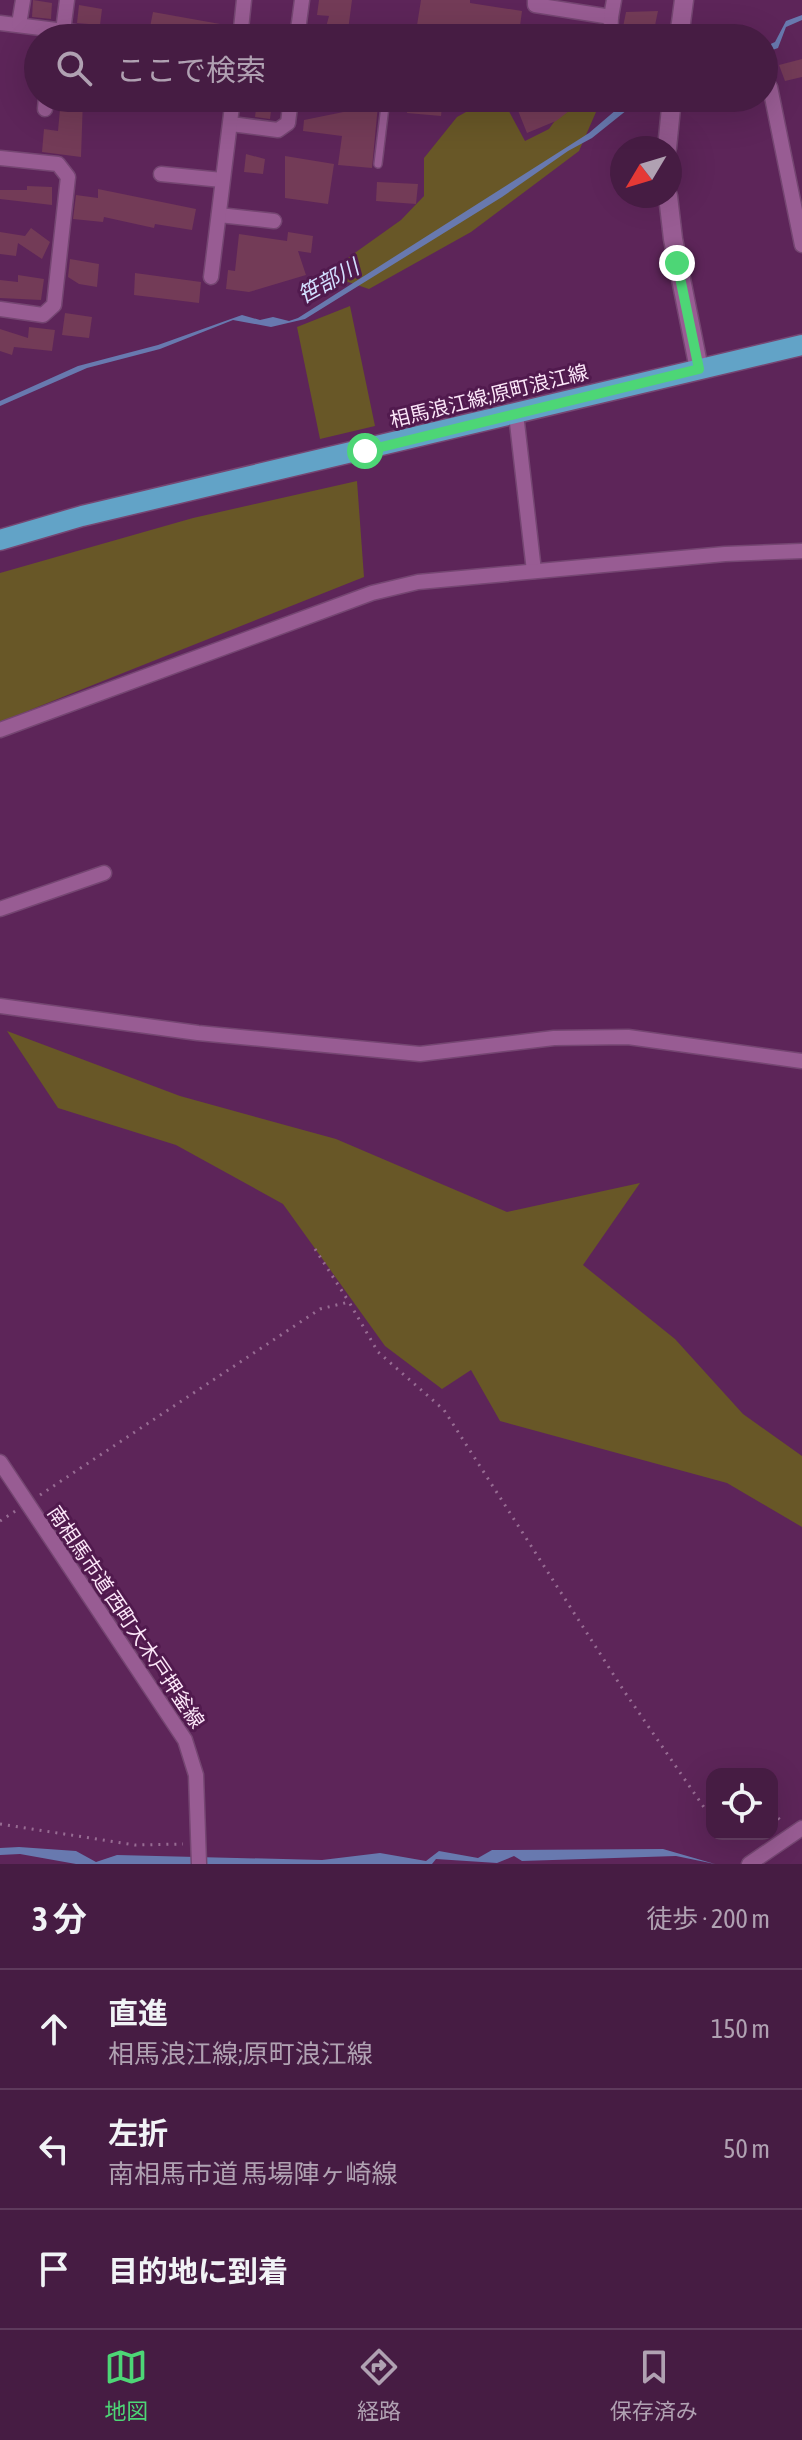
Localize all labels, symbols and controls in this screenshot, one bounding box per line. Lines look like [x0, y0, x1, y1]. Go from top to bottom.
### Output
search box [24, 24, 778, 112]
icon: search [52, 46, 96, 90]
text: ここで検索 [116, 53, 266, 87]
north arrow [610, 136, 682, 208]
route end [659, 245, 695, 281]
water label: 笹部川 [293, 253, 365, 308]
street label: 相馬浪江線;原町浪江線 [387, 360, 590, 431]
route start [347, 433, 383, 469]
street label: 南相馬市道 西町大木戸押釜線 [43, 1501, 209, 1732]
map controls [706, 1768, 778, 1840]
button: locate [706, 1768, 778, 1840]
text: 3 分 [32, 1899, 87, 1938]
text: 徒歩 · 200 m [646, 1904, 770, 1934]
text: 直進 [108, 1996, 168, 2030]
icon: ahead [32, 2007, 76, 2051]
text: 150 m [711, 2014, 770, 2044]
text: 相馬浪江線;原町浪江線 [108, 2039, 373, 2069]
text: 左折 [108, 2116, 168, 2150]
icon: left [32, 2127, 76, 2171]
text: 50 m [723, 2134, 770, 2164]
text: 南相馬市道 馬場陣ヶ崎線 [108, 2159, 398, 2189]
icon: arrive [32, 2247, 76, 2291]
text: 目的地に到着 [108, 2254, 288, 2288]
tab: 地図 [104, 2345, 148, 2425]
tab: 経路 [357, 2345, 401, 2425]
tab: 保存済み [610, 2345, 698, 2425]

